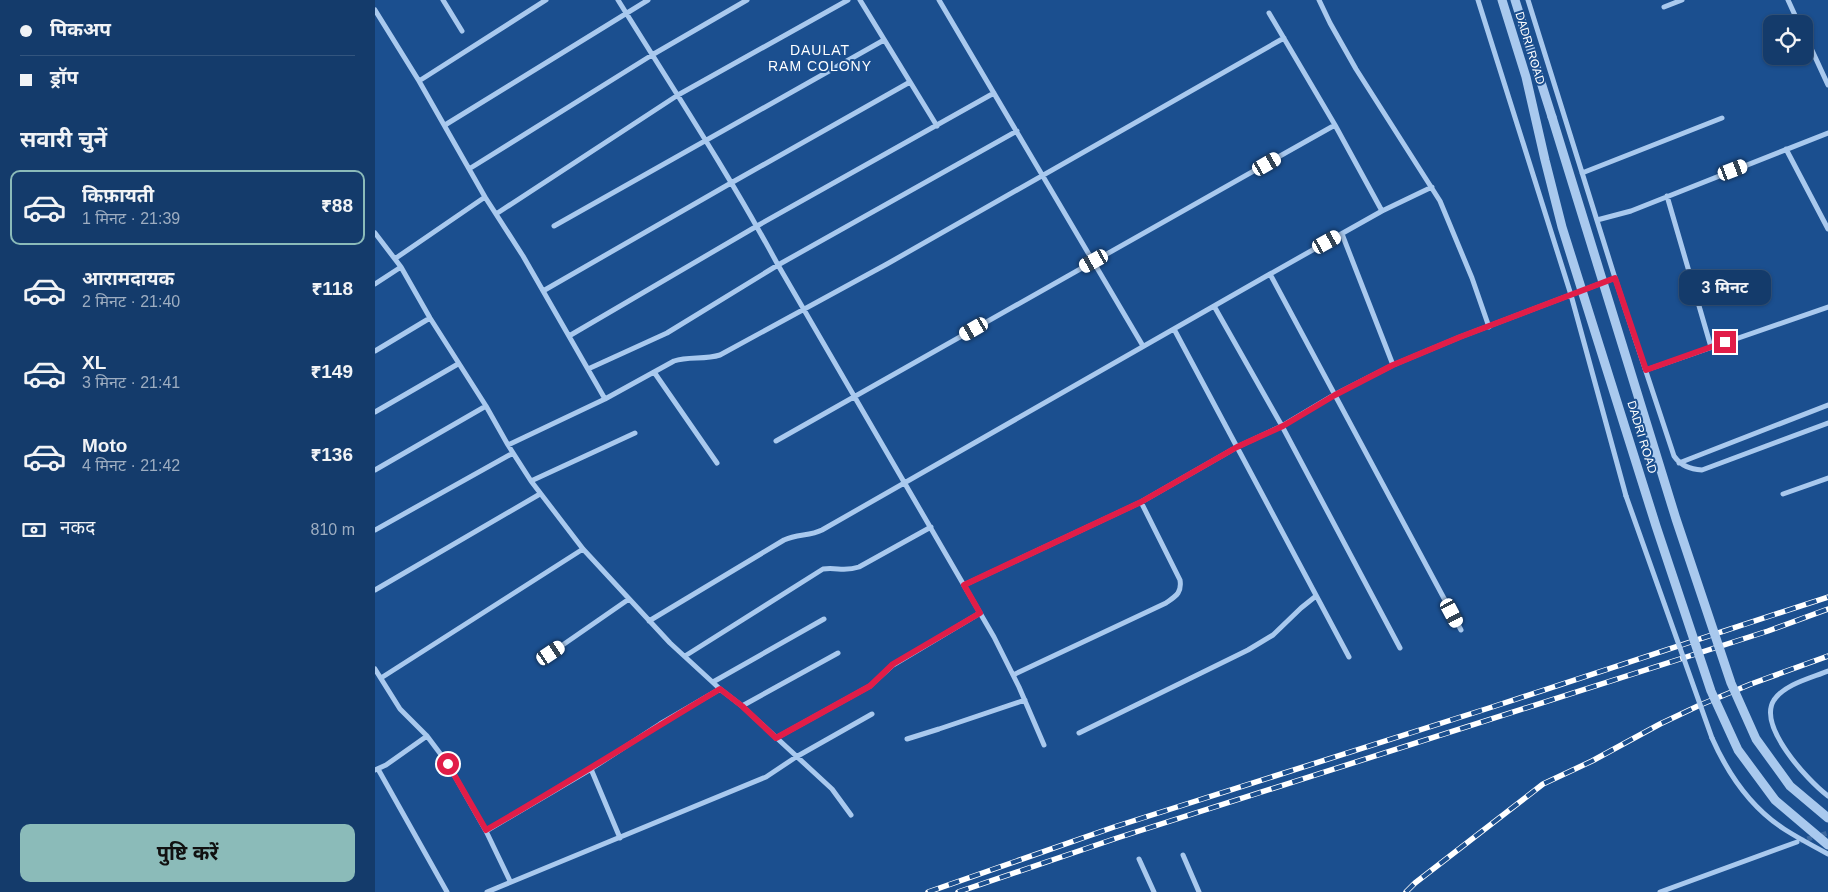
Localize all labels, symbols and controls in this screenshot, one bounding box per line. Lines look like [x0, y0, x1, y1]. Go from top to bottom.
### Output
street label: DADRI ROAD [1512, 10, 1548, 86]
map controls [1763, 15, 1813, 65]
button: locate [1763, 15, 1813, 65]
text: पिकअप [50, 19, 111, 40]
district label: DAULAT RAM COLONY [768, 42, 872, 74]
text: ड्रॉप [50, 67, 78, 88]
text: सवारी चुनें [20, 127, 107, 152]
car [1250, 150, 1283, 178]
car [1716, 158, 1749, 182]
icon: car [22, 185, 67, 230]
text: किफ़ायती [82, 185, 154, 206]
text: ₹88 [321, 195, 353, 216]
text: 1 मिनट · 21:39 [82, 210, 180, 227]
car [1310, 228, 1343, 256]
car [1077, 247, 1110, 275]
icon: car [22, 268, 67, 313]
text: आरामदायक [82, 268, 174, 289]
callout: 3 मिनट [1679, 270, 1771, 304]
text: ₹118 [311, 278, 353, 299]
text: 3 मिनट [1702, 279, 1748, 296]
text: 2 मिनट · 21:40 [82, 293, 180, 310]
car [957, 315, 990, 343]
route end [1714, 331, 1736, 353]
icon: car [22, 351, 67, 396]
text: XL [82, 352, 106, 373]
text: ₹149 [310, 361, 353, 382]
text: 3 मिनट · 21:41 [82, 374, 180, 391]
street label: DADRI ROAD [1624, 399, 1660, 475]
icon: car [22, 434, 67, 479]
text: Moto [82, 435, 127, 456]
text: ₹136 [310, 444, 353, 465]
text: 4 मिनट · 21:42 [82, 457, 180, 474]
icon: cash [20, 516, 48, 544]
text: नकद [60, 517, 95, 538]
text: 810 m [311, 521, 355, 538]
car [1438, 596, 1465, 630]
car [534, 638, 567, 668]
route start [437, 753, 459, 775]
button: पुष्टि करें [20, 824, 355, 882]

